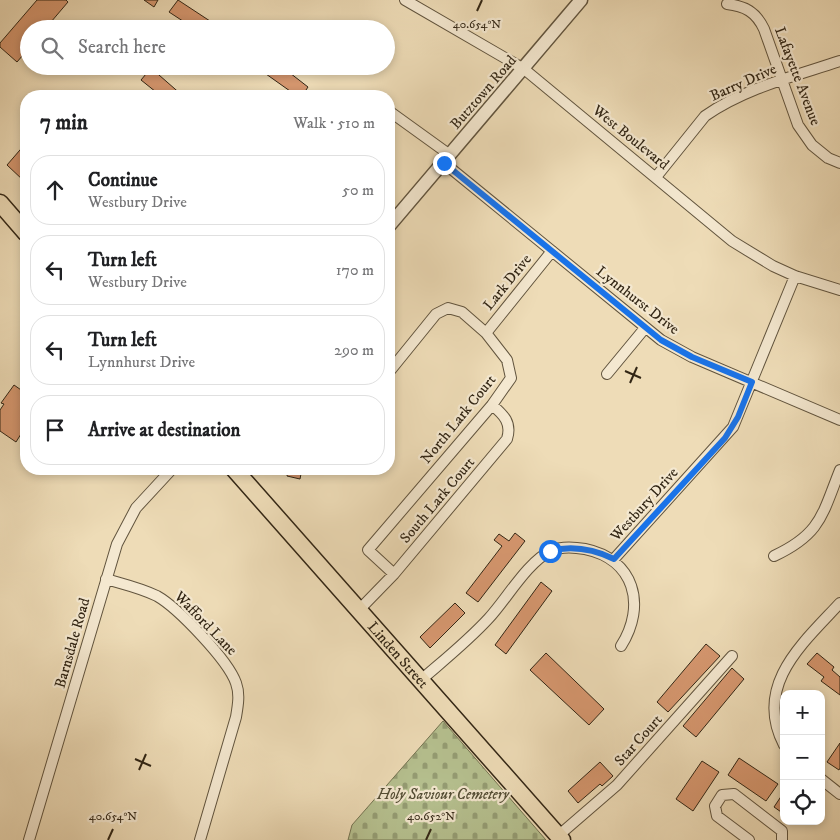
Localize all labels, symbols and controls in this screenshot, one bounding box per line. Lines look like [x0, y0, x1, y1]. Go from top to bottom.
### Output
text: 40.654°N [453, 17, 501, 32]
search box [20, 20, 395, 75]
street label: Lafayette Avenue [770, 24, 825, 128]
icon: search [38, 34, 66, 62]
text: Search here [78, 36, 166, 59]
street label: Butztown Road [446, 51, 521, 133]
street label: Barry Drive [707, 59, 779, 106]
street label: West Boulevard [588, 100, 673, 174]
text: 7 min [40, 110, 88, 136]
text: Walk · 510 m [293, 113, 375, 133]
route end [433, 152, 456, 175]
text: Continue [88, 169, 158, 192]
icon: ahead [41, 176, 69, 204]
text: 50 m [342, 180, 374, 200]
text: Westbury Drive [88, 192, 187, 212]
text: Turn left [88, 249, 157, 272]
street label: Lark Drive [479, 250, 536, 314]
icon: left [41, 256, 69, 284]
text: 170 m [336, 260, 374, 280]
street label: Lynnhurst Drive [592, 262, 683, 339]
text: Westbury Drive [88, 272, 187, 292]
text: Turn left [88, 329, 157, 352]
icon: left [41, 336, 69, 364]
text: 290 m [334, 340, 374, 360]
text: Lynnhurst Drive [88, 352, 195, 372]
street label: North Lark Court [417, 371, 500, 468]
icon: arrive [41, 416, 69, 444]
text: Arrive at destination [88, 419, 240, 442]
street label: South Lark Court [396, 453, 479, 547]
street label: Westbury Drive [606, 464, 682, 546]
route start [539, 540, 562, 563]
street label: Wafford Lane [170, 586, 241, 660]
street label: Barnsdale Road [51, 595, 95, 691]
street label: Linden Street [363, 618, 433, 693]
map controls [780, 690, 825, 825]
button: + [780, 690, 825, 735]
street label: Star Court [610, 711, 667, 770]
button: − [780, 735, 825, 780]
button: locate [780, 780, 825, 825]
park label: Holy Saviour Cemetery [376, 785, 510, 804]
text: 40.654°N [89, 809, 137, 824]
text: 40.652°N [407, 809, 455, 824]

